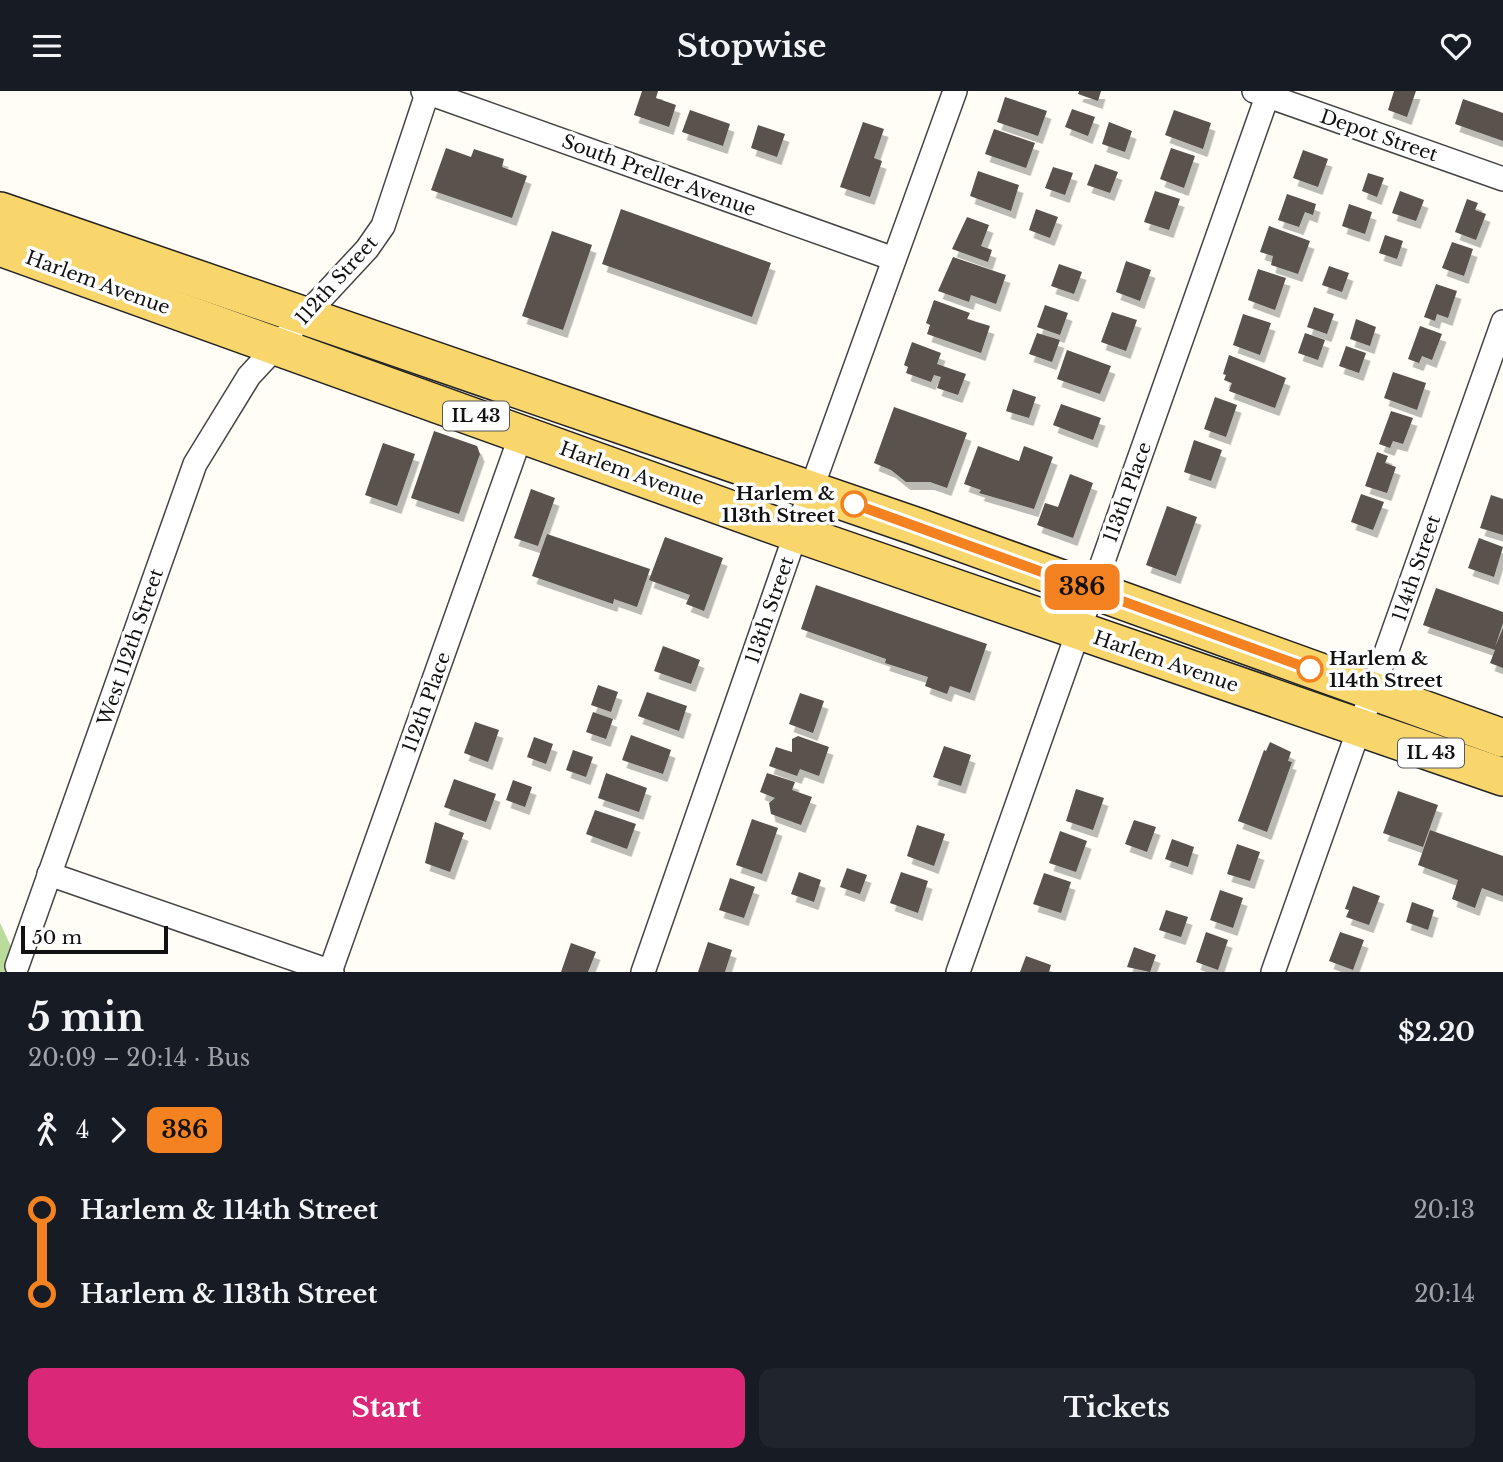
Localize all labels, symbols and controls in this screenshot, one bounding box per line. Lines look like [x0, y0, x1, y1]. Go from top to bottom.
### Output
text: Stopwise [677, 26, 826, 66]
icon: menu [28, 27, 66, 65]
icon: heart [1437, 27, 1475, 65]
street label: Depot Street [1317, 105, 1441, 167]
street label: South Preller Avenue [559, 130, 759, 221]
street label: 112th Street [291, 231, 383, 329]
street label: Harlem Avenue [23, 246, 173, 319]
road number: IL 43 [443, 401, 509, 431]
street label: Harlem Avenue [557, 437, 707, 510]
street label: 113th Place [1099, 439, 1156, 546]
place label: Harlem & 113th Street [722, 482, 836, 527]
marker: Harlem & 113th Street [841, 491, 867, 517]
street label: 114th Street [1388, 511, 1446, 624]
street label: 113th Street [740, 553, 799, 667]
line badge: 386 [1042, 564, 1122, 610]
street label: West 112th Street [92, 565, 168, 730]
text: 386 [1059, 572, 1105, 601]
street label: Harlem Avenue [1090, 626, 1241, 697]
place label: Harlem & 114th Street [1329, 647, 1443, 692]
street label: 112th Place [398, 649, 455, 756]
marker: Harlem & 114th Street [1297, 656, 1323, 682]
road number: IL 43 [1398, 739, 1464, 767]
scale bar [21, 923, 168, 955]
text: 50 m [32, 926, 82, 949]
text: 5 min [28, 994, 144, 1041]
text: $2.20 [1398, 1016, 1475, 1048]
text: 20:09 – 20:14 · Bus [28, 1044, 250, 1072]
icon: walk [28, 1111, 66, 1149]
icon: forward [99, 1111, 137, 1149]
text: 386 [161, 1115, 208, 1144]
text: 4 [76, 1116, 89, 1144]
text: Harlem & 114th Street [80, 1194, 378, 1226]
text: 20:13 [1413, 1196, 1475, 1224]
text: Harlem & 113th Street [80, 1278, 377, 1310]
text: 20:14 [1414, 1280, 1475, 1308]
button: Start [28, 1368, 745, 1448]
button: Tickets [759, 1368, 1475, 1448]

